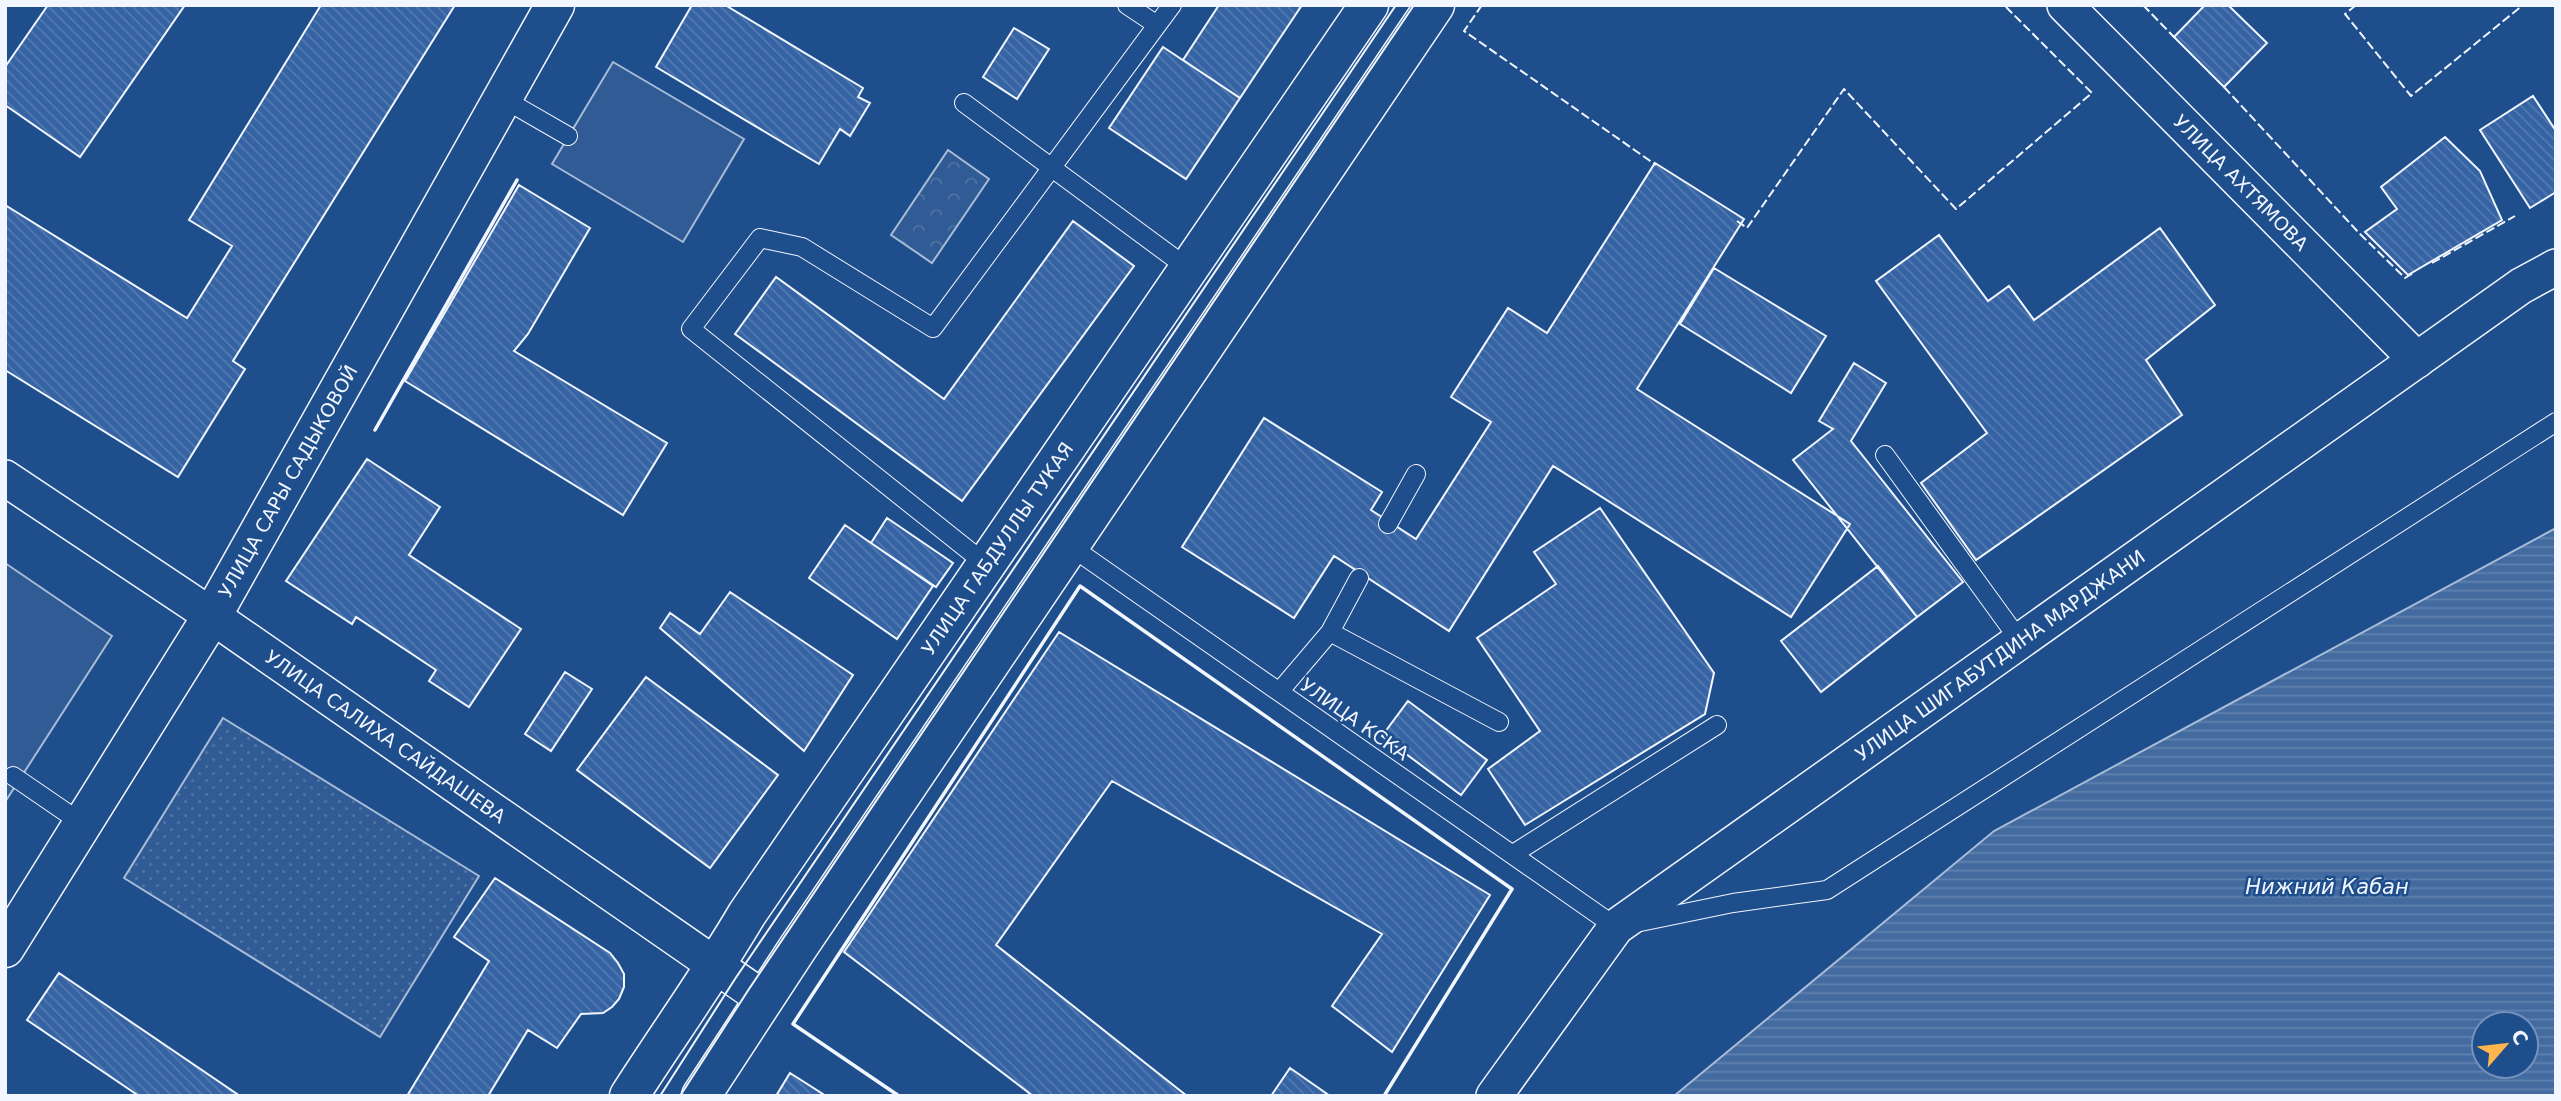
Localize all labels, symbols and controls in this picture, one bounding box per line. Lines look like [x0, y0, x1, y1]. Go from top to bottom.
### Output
street label: УЛИЦА АХТЯМОВА [2169, 110, 2313, 255]
street label: УЛИЦА САРЫ САДЫКОВОЙ [214, 361, 362, 601]
street label: УЛИЦА ГАБДУЛЛЫ ТУКАЯ [917, 438, 1078, 659]
street label: УЛИЦА ШИГАБУТДИНА МАРДЖАНИ [1851, 545, 2149, 765]
street label: УЛИЦА САЛИХА САЙДАШЕВА [261, 645, 510, 827]
street label: УЛИЦА КСКА [1297, 674, 1413, 764]
water label: Нижний Кабан [2245, 875, 2409, 899]
north arrow [2470, 1010, 2540, 1080]
text: С [2507, 1026, 2533, 1048]

